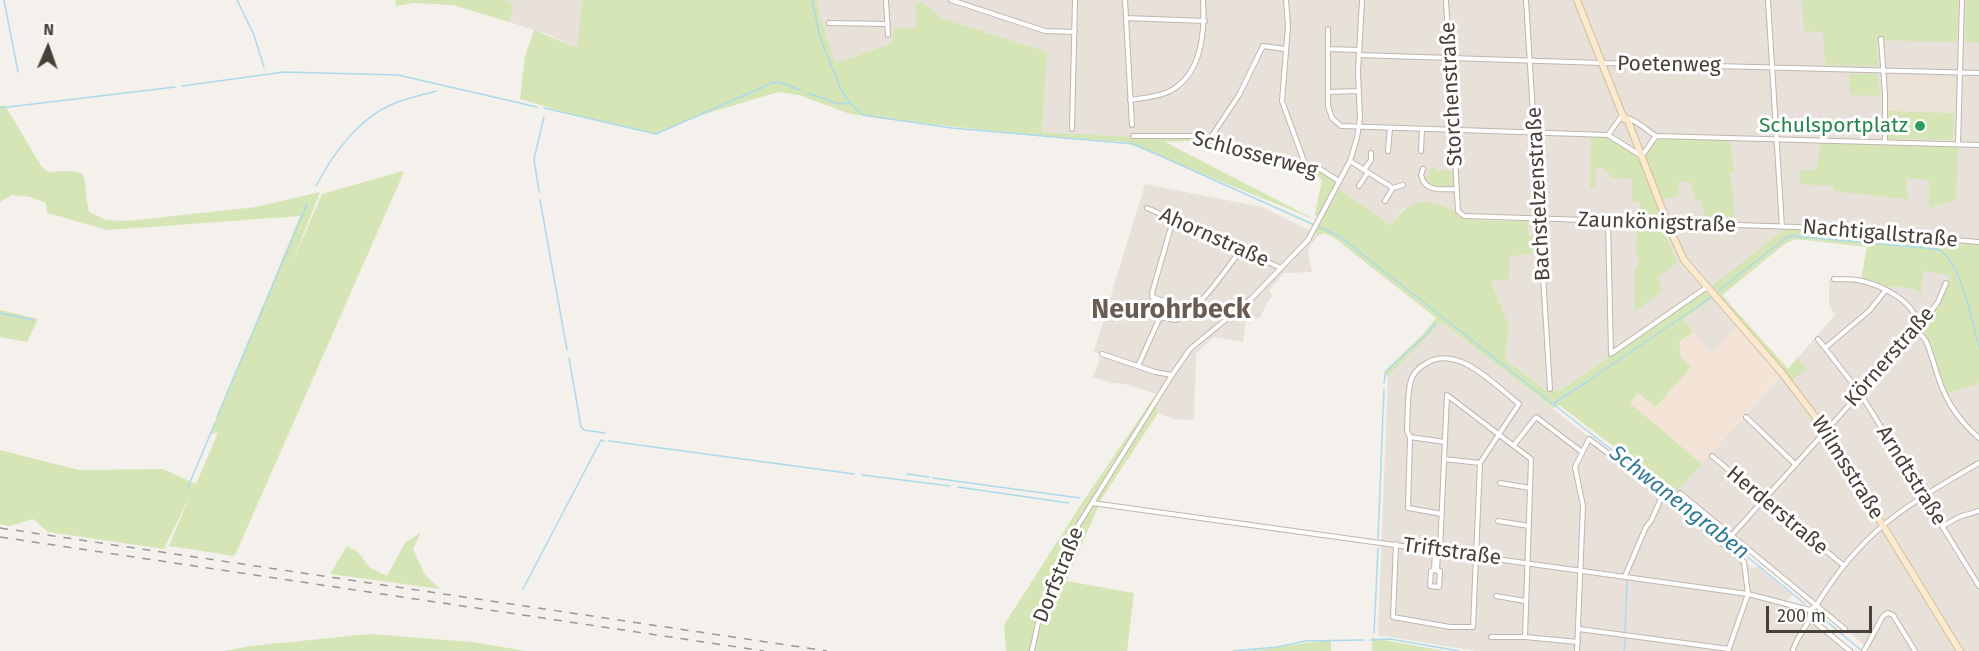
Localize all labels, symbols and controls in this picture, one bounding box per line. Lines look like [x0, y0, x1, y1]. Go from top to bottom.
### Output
north arrow [18, 18, 78, 78]
text: N [43, 20, 54, 39]
street label: Storchenstraße [1436, 21, 1468, 167]
street label: Poetenweg [1617, 51, 1721, 79]
street label: Bachstelzenstraße [1522, 106, 1556, 282]
place label: Schulsportplatz [1759, 113, 1908, 139]
marker: Schulsportplatz [1913, 119, 1927, 133]
street label: Schlosserweg [1190, 126, 1320, 184]
street label: Ahornstraße [1155, 203, 1273, 273]
street label: Zaunkönigstraße [1577, 208, 1737, 238]
street label: Nachtigallstraße [1801, 215, 1959, 253]
district label: Neurohrbeck [1091, 294, 1251, 326]
street label: Körnerstraße [1840, 302, 1940, 412]
street label: Wilmsstraße [1805, 412, 1889, 524]
street label: Arndtstraße [1870, 422, 1952, 530]
water label: Schwanengraben [1604, 440, 1754, 566]
street label: Herderstraße [1721, 461, 1833, 561]
street label: Dorfstraße [1028, 524, 1090, 626]
street label: Triftstraße [1401, 533, 1503, 571]
scale bar [1769, 594, 1876, 632]
text: 200 m [1777, 605, 1826, 627]

